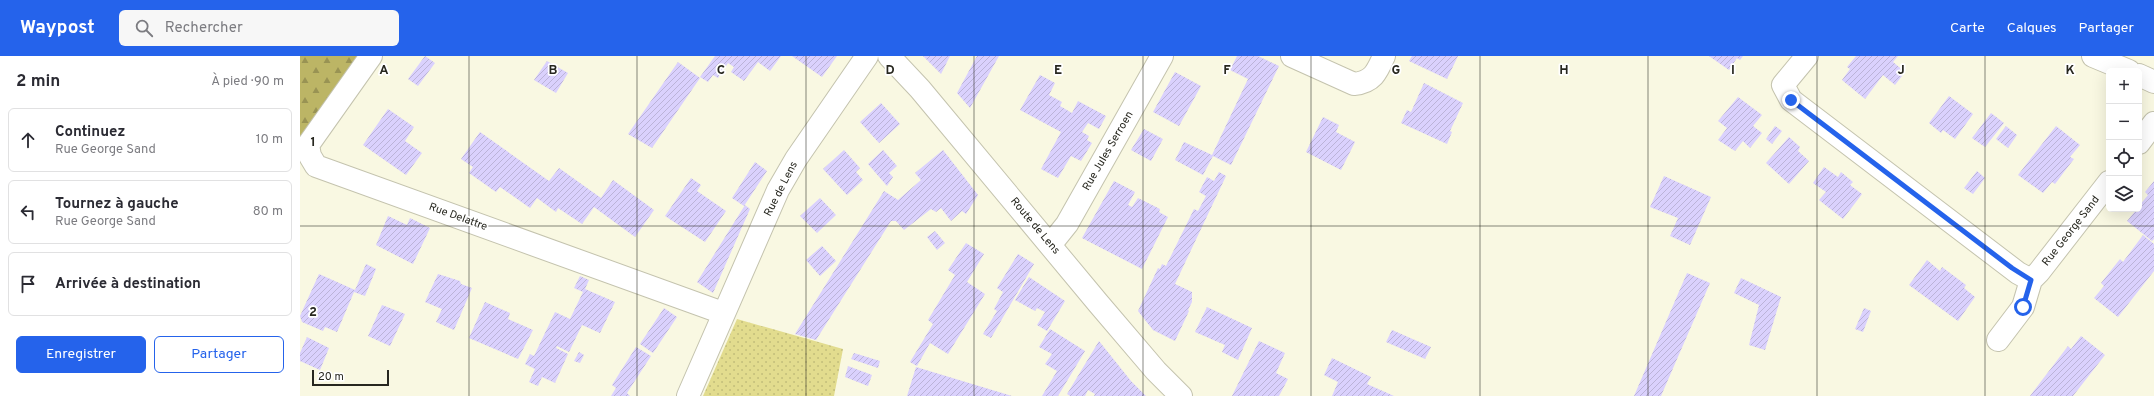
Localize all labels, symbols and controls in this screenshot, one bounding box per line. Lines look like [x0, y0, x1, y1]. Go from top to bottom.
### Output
search box [119, 10, 399, 46]
text: Waypost [20, 16, 95, 40]
icon: search [133, 17, 155, 39]
text: Rechercher [165, 19, 243, 38]
text: Carte [1950, 20, 1985, 37]
text: Calques [2007, 20, 2057, 37]
text: Partager [2079, 20, 2134, 37]
text: A [379, 63, 389, 79]
text: B [549, 63, 558, 79]
text: C [717, 63, 725, 79]
text: D [885, 63, 895, 79]
text: E [1054, 63, 1062, 79]
text: F [1223, 63, 1231, 79]
text: G [1392, 63, 1401, 79]
text: H [1559, 63, 1569, 79]
text: I [1731, 63, 1735, 79]
text: J [1897, 63, 1905, 79]
text: K [2065, 63, 2075, 79]
map controls [2106, 68, 2142, 212]
button: + [2106, 68, 2142, 104]
text: 2 min [16, 71, 60, 93]
text: À pied · 90 m [211, 74, 284, 90]
route end [1782, 91, 1800, 109]
button: − [2106, 104, 2142, 140]
street label: Rue Jules Serroen [1080, 109, 1136, 193]
text: Continuez [55, 123, 125, 142]
icon: ahead [17, 129, 39, 151]
text: 10 m [256, 132, 283, 148]
text: 1 [310, 135, 316, 151]
button: locate [2106, 140, 2142, 176]
text: Rue George Sand [55, 142, 156, 158]
street label: Rue de Lens [761, 159, 801, 219]
button: layers [2106, 176, 2142, 212]
street label: Rue George Sand [2039, 193, 2103, 269]
text: Tournez à gauche [55, 195, 179, 214]
street label: Route de Lens [1007, 195, 1063, 257]
street label: Rue Delattre [427, 200, 489, 234]
icon: left [17, 201, 39, 223]
text: 80 m [253, 204, 283, 220]
text: Rue George Sand [55, 214, 156, 230]
icon: arrive [17, 273, 39, 295]
text: Arrivée à destination [55, 275, 201, 294]
route start [2014, 298, 2032, 316]
text: 2 [309, 305, 317, 321]
button: Enregistrer [16, 336, 146, 373]
button: Partager [154, 336, 284, 373]
scale bar [312, 368, 389, 387]
text: 20 m [318, 370, 344, 384]

